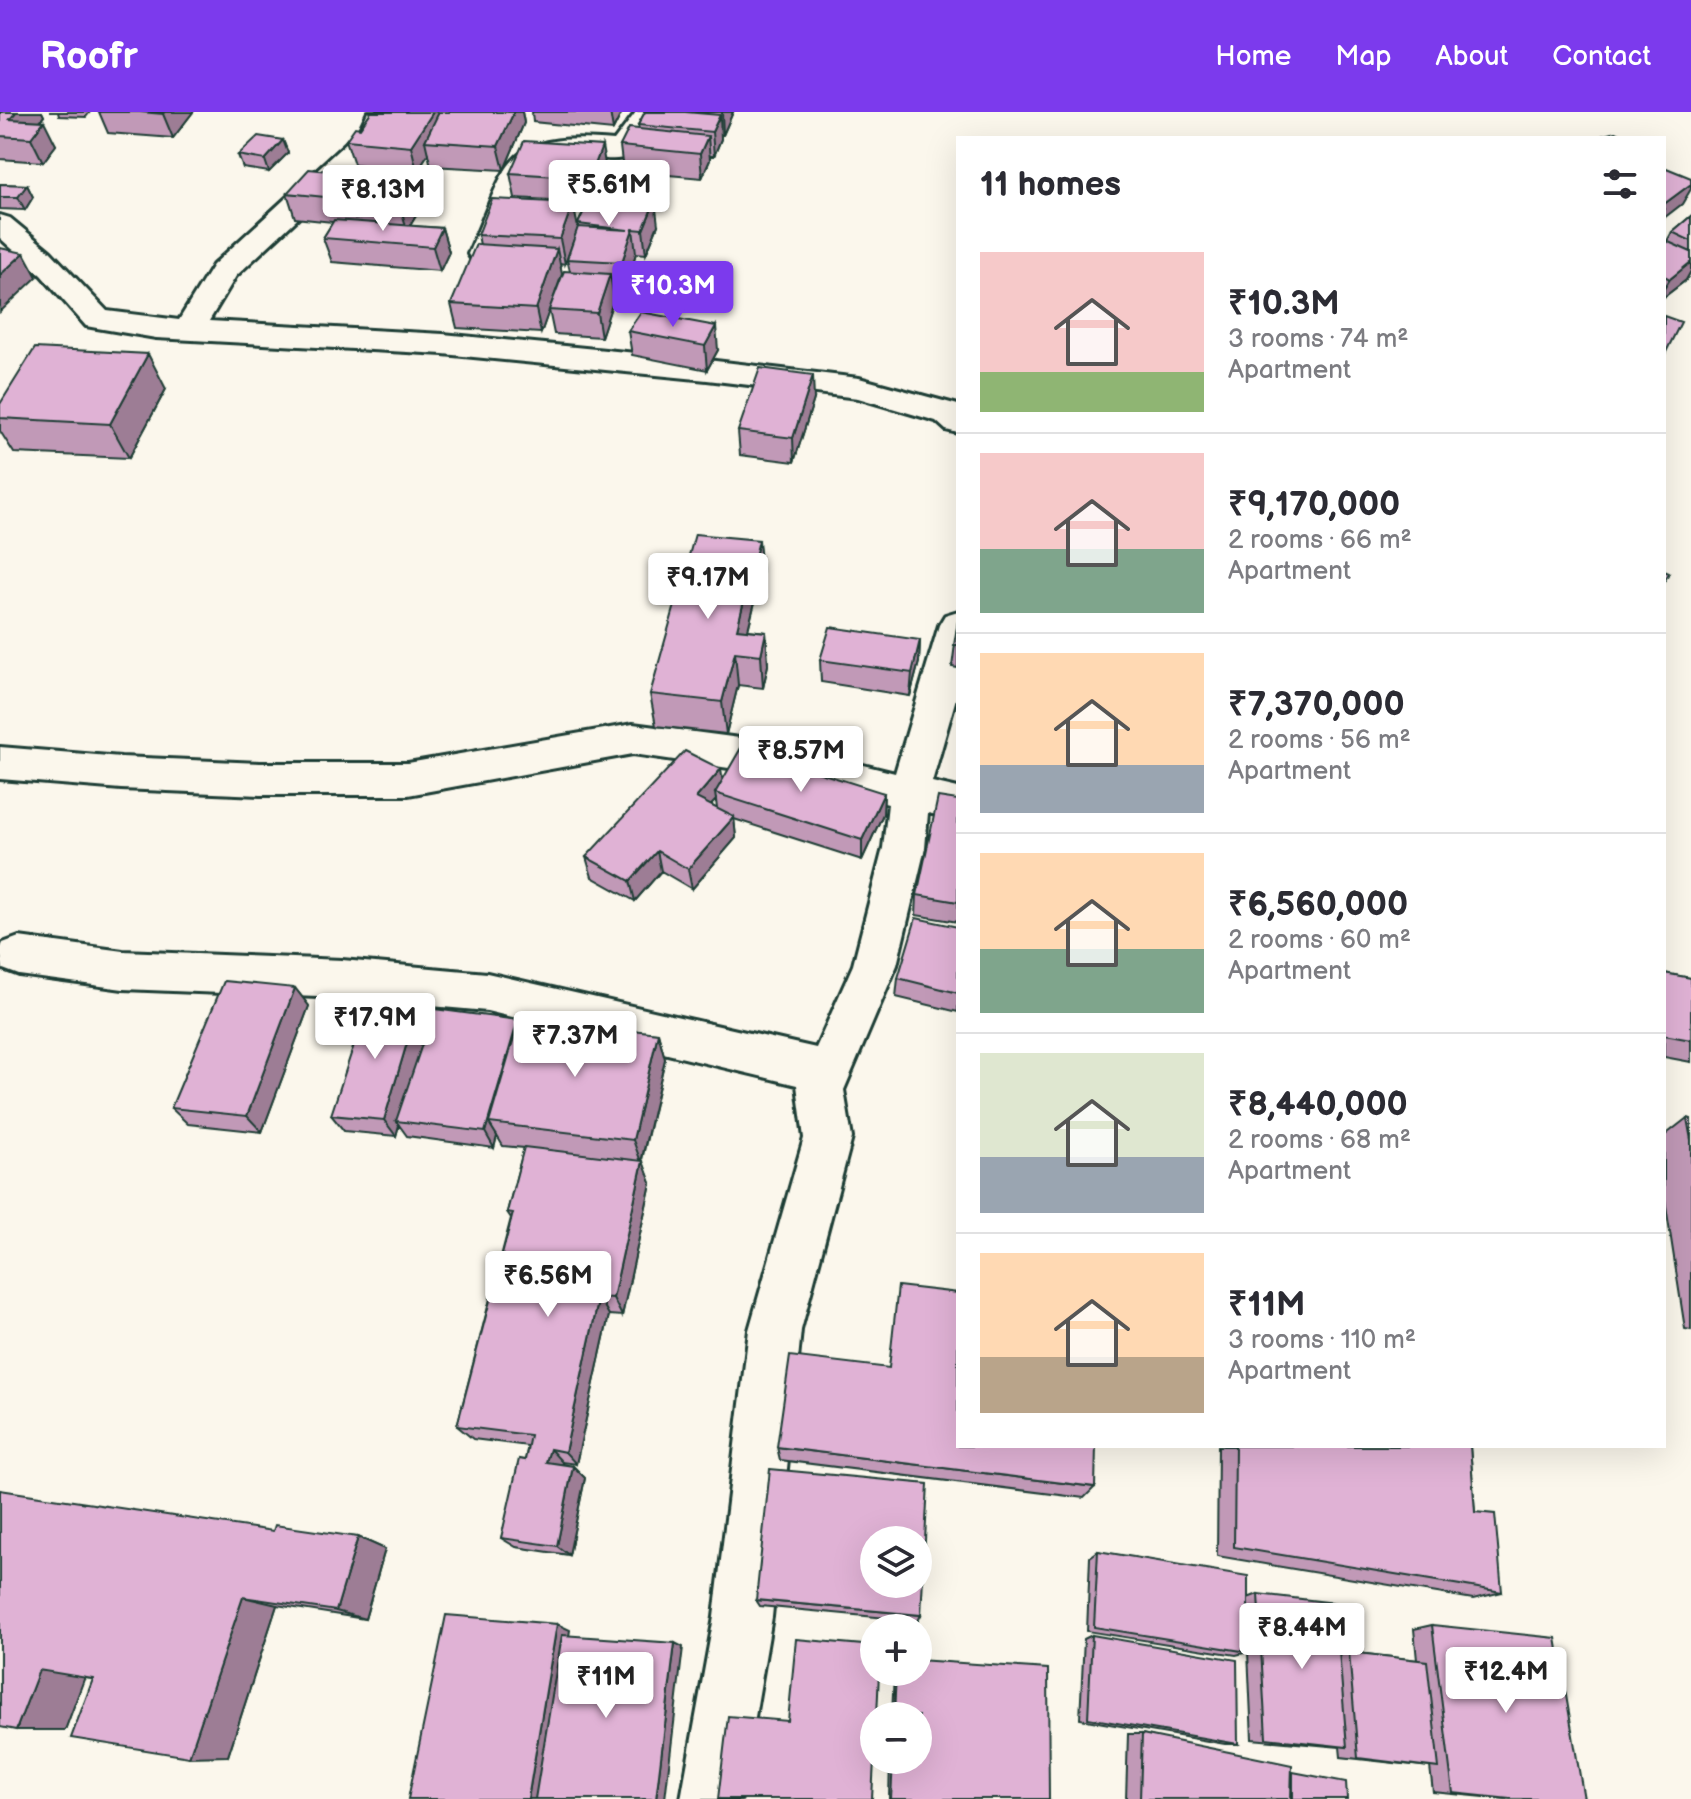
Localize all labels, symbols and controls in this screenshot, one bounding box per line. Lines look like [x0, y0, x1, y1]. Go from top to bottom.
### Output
text: Roofr [40, 34, 138, 79]
text: Home [1215, 40, 1291, 73]
text: Map [1335, 40, 1392, 73]
text: About [1436, 40, 1508, 73]
text: Contact [1552, 40, 1651, 73]
pin: ₹5.61M [544, 160, 674, 228]
icon: filters [1598, 162, 1642, 206]
text: 11 homes [980, 164, 1121, 205]
pin: ₹8.13M [318, 165, 448, 233]
text: ₹5.61M [567, 170, 651, 201]
text: ₹8.13M [341, 175, 425, 206]
pin: ₹10.3M [608, 261, 738, 329]
text: ₹10.3M [630, 271, 716, 302]
text: ₹10.3M [1228, 283, 1340, 324]
icon: home [1044, 284, 1140, 380]
text: 3 rooms · 74 m² [1228, 324, 1408, 355]
text: Apartment [1228, 355, 1351, 386]
text: ₹9,170,000 [1228, 484, 1400, 525]
icon: home [1044, 485, 1140, 581]
text: 2 rooms · 66 m² [1228, 525, 1412, 556]
pin: ₹9.17M [643, 553, 773, 621]
text: Apartment [1228, 556, 1351, 587]
text: ₹9.17M [666, 563, 750, 594]
text: ₹7,370,000 [1228, 684, 1405, 725]
icon: home [1044, 685, 1140, 781]
text: 2 rooms · 56 m² [1228, 725, 1411, 756]
pin: ₹8.57M [736, 726, 866, 794]
text: ₹8.57M [757, 736, 845, 767]
text: Apartment [1228, 756, 1351, 787]
text: ₹6,560,000 [1228, 884, 1408, 925]
icon: home [1044, 885, 1140, 981]
text: 2 rooms · 60 m² [1228, 925, 1411, 956]
text: Apartment [1228, 956, 1351, 987]
pin: ₹17.9M [310, 993, 440, 1061]
text: ₹17.9M [333, 1003, 417, 1034]
pin: ₹7.37M [510, 1011, 640, 1079]
text: ₹7.37M [532, 1021, 618, 1052]
text: ₹8,440,000 [1228, 1084, 1408, 1125]
icon: home [1044, 1085, 1140, 1181]
text: 2 rooms · 68 m² [1228, 1125, 1411, 1156]
text: Apartment [1228, 1156, 1351, 1187]
pin: ₹6.56M [483, 1251, 613, 1319]
text: ₹6.56M [503, 1261, 593, 1292]
text: ₹11M [1228, 1284, 1305, 1325]
icon: home [1044, 1285, 1140, 1381]
text: 3 rooms · 110 m² [1228, 1325, 1416, 1356]
text: Apartment [1228, 1356, 1351, 1387]
map controls [860, 1526, 932, 1774]
button: layers [860, 1526, 932, 1598]
pin: ₹8.44M [1237, 1603, 1367, 1671]
text: ₹8.44M [1257, 1613, 1347, 1644]
button: + [860, 1614, 932, 1686]
pin: ₹12.4M [1441, 1647, 1571, 1715]
pin: ₹11M [559, 1652, 653, 1720]
text: ₹12.4M [1464, 1657, 1548, 1688]
text: ₹11M [576, 1662, 636, 1693]
button: − [860, 1702, 932, 1774]

